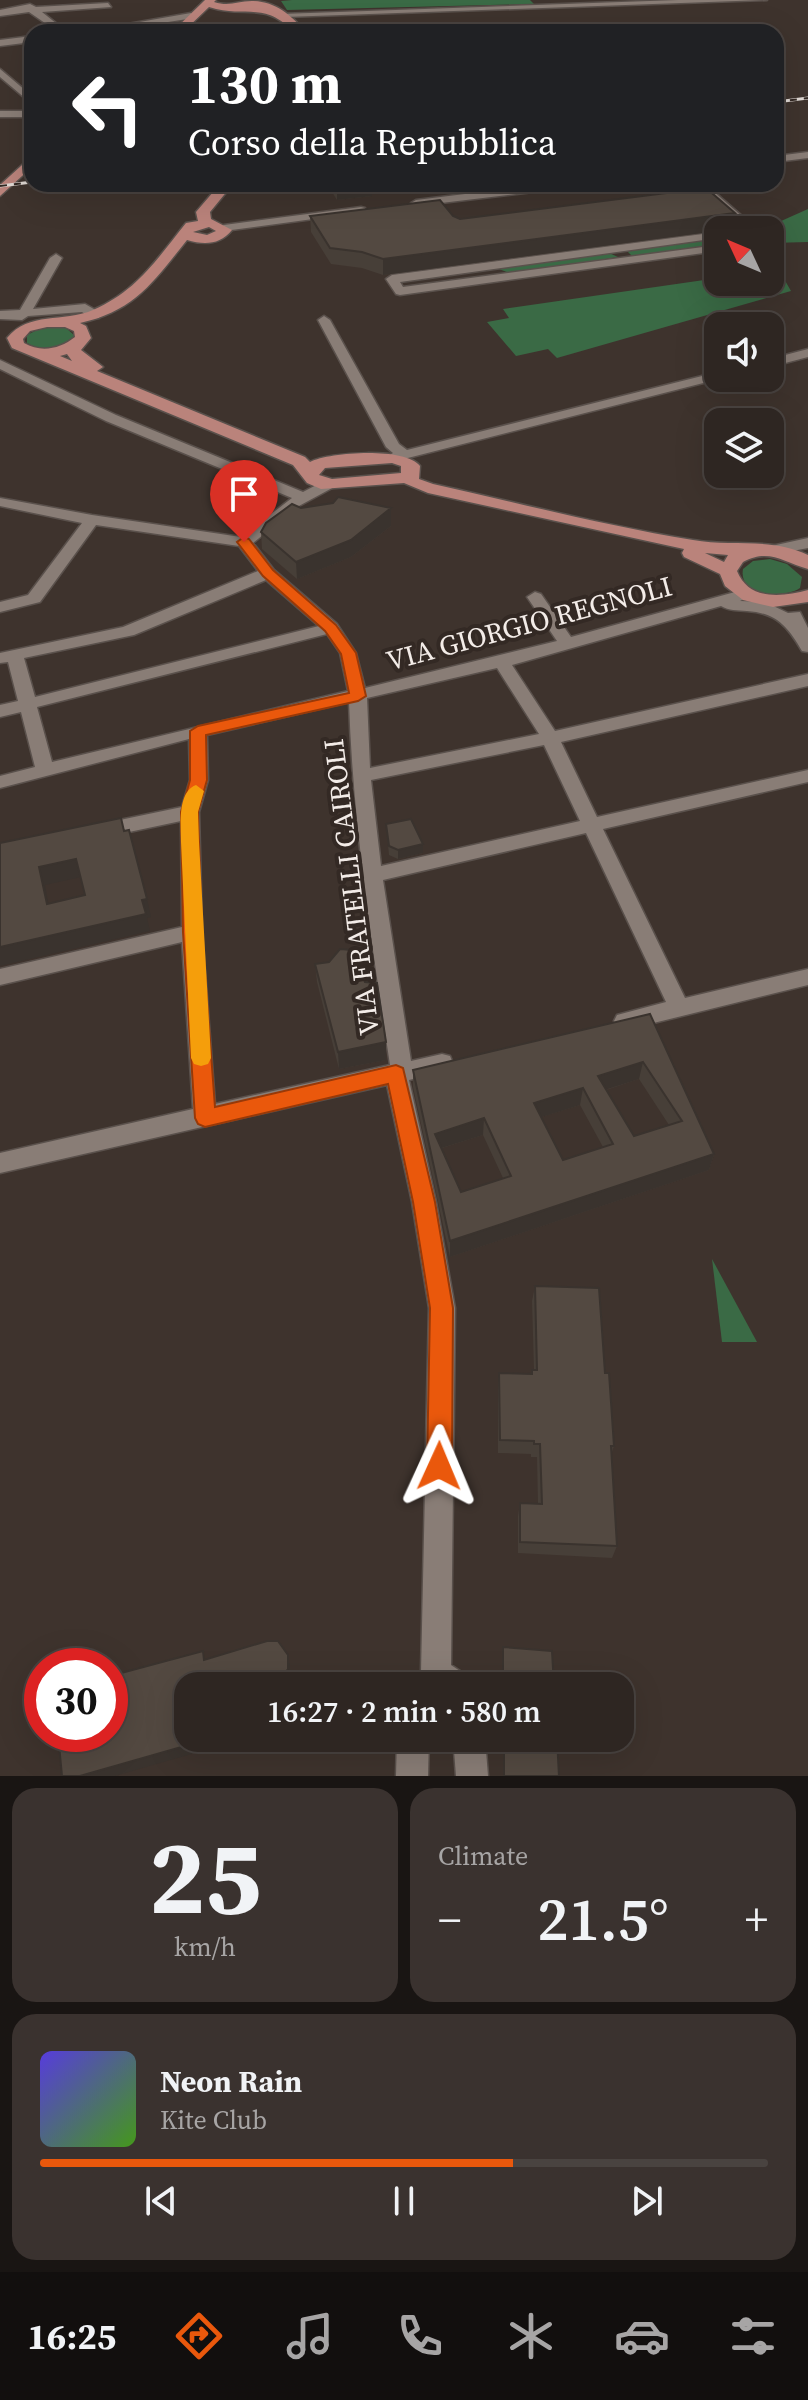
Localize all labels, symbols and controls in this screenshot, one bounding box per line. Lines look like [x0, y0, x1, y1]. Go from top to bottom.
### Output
text: 130 m [188, 45, 342, 122]
icon: left [56, 56, 160, 160]
text: Corso della Repubblica [188, 118, 556, 167]
north arrow [704, 216, 784, 296]
map controls [704, 216, 784, 488]
button: sound [704, 312, 784, 392]
button: layers [704, 408, 784, 488]
pin [210, 460, 278, 542]
icon: arrive [222, 472, 266, 516]
street label: VIA GIORGIO REGNOLI [382, 567, 676, 679]
street label: VIA FRATELLI CAIROLI [314, 737, 388, 1037]
position arrow [397, 1424, 481, 1508]
speed limit sign: 30 [24, 1648, 128, 1752]
text: 16:27 · 2 min · 580 m [267, 1691, 541, 1732]
text: 25 [149, 1805, 261, 1948]
text: Climate [438, 1838, 528, 1874]
text: 21.5° [537, 1878, 669, 1960]
text: − [438, 1889, 461, 1950]
text: + [745, 1889, 768, 1950]
text: km/h [174, 1929, 236, 1965]
text: Neon Rain [160, 2061, 302, 2102]
text: Kite Club [160, 2102, 267, 2138]
icon: previous [139, 2179, 183, 2223]
icon: pause [382, 2179, 426, 2223]
icon: next [625, 2179, 669, 2223]
icon: directions [171, 2308, 227, 2364]
icon: music [282, 2308, 338, 2364]
icon: phone [392, 2308, 448, 2364]
icon: climate [503, 2308, 559, 2364]
icon: car [614, 2308, 670, 2364]
icon: filters [725, 2308, 781, 2364]
text: 16:25 [27, 2312, 116, 2361]

